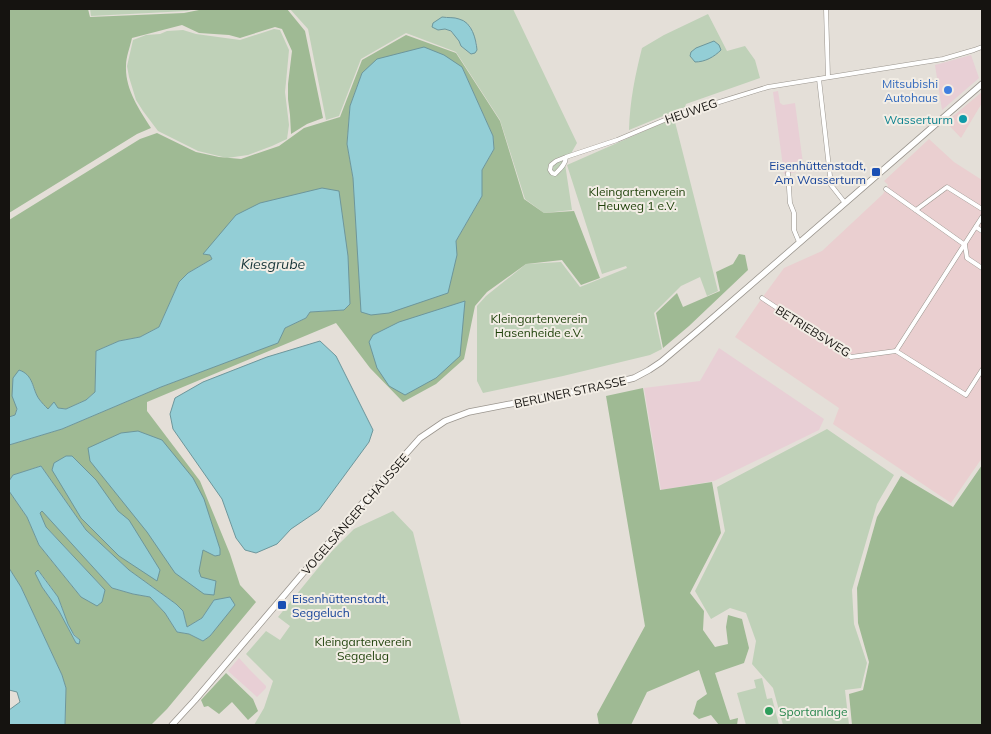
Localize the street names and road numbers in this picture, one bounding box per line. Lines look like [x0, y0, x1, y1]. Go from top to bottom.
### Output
street label: HEUWEG [663, 95, 719, 127]
street label: BETRIEBSWEG [773, 302, 853, 360]
street label: BERLINER STRASSE [513, 373, 627, 411]
street label: VOGELSÄNGER CHAUSSEE [298, 450, 412, 578]

